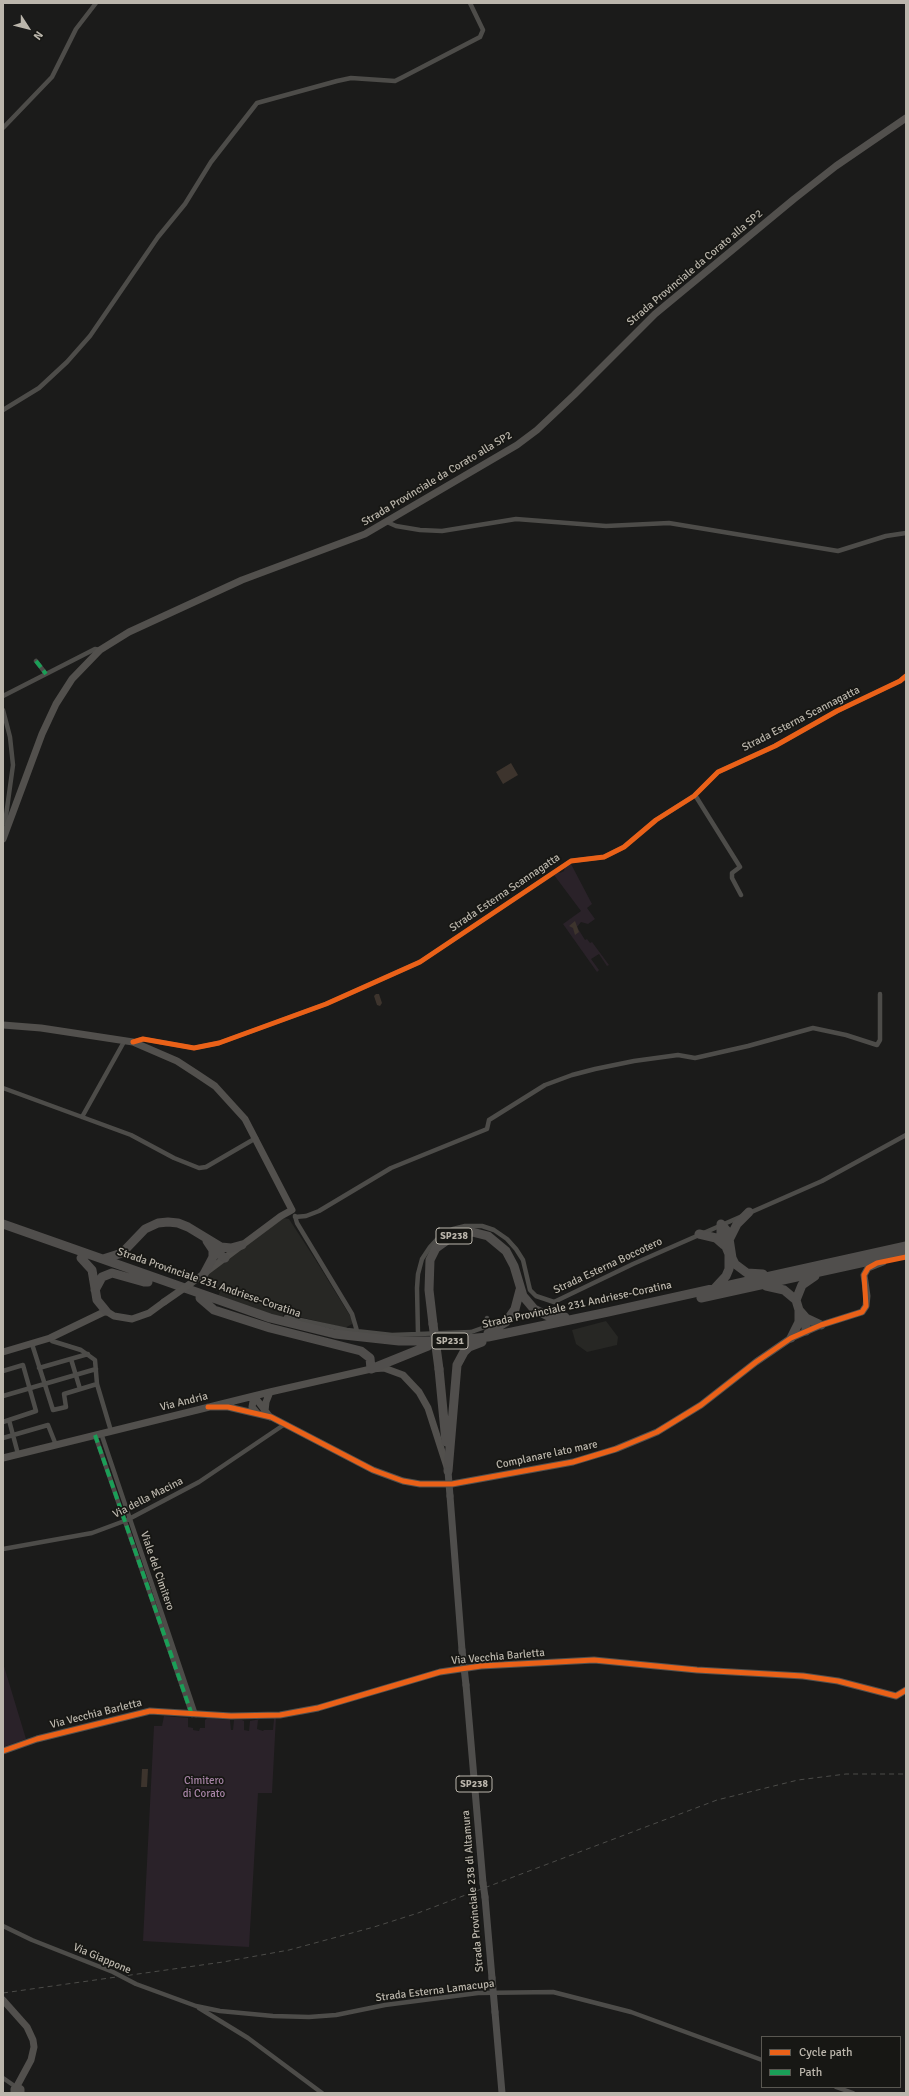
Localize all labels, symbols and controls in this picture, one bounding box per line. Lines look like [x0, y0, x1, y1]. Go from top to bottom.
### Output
north arrow [8, 8, 48, 48]
text: N [31, 28, 46, 42]
street label: Strada Provinciale da Corato alla SP2 [624, 207, 766, 329]
street label: Strada Provinciale da Corato alla SP2 [359, 429, 515, 529]
street label: Strada Esterna Scannagatta [740, 683, 862, 755]
street label: Strada Esterna Scannagatta [447, 851, 563, 935]
road number: SP238 [436, 1228, 472, 1244]
street label: Strada Esterna Boccotero [551, 1235, 665, 1297]
street label: Strada Provinciale 231 Andriese-Coratina [115, 1245, 303, 1321]
street label: Strada Provinciale 231 Andriese-Coratina [481, 1278, 673, 1332]
road number: SP231 [432, 1333, 468, 1349]
street label: Via Andria [159, 1390, 209, 1414]
street label: Complanare lato mare [495, 1438, 599, 1472]
street label: Via della Macina [111, 1475, 185, 1521]
street label: Viale del Cimitero [137, 1530, 177, 1612]
street label: Via Vecchia Barletta [451, 1646, 545, 1668]
street label: Via Vecchia Barletta [49, 1696, 143, 1732]
park label: Cimitero di Corato [183, 1774, 225, 1800]
road number: SP238 [456, 1776, 492, 1792]
street label: Strada Provinciale 238 di Altamura [459, 1810, 487, 1972]
street label: Via Giappone [71, 1941, 133, 1977]
street label: Strada Esterna Lamacupa [375, 1977, 495, 2005]
legend [761, 2036, 901, 2088]
text: Cycle path [799, 2045, 852, 2060]
text: Path [799, 2065, 822, 2080]

